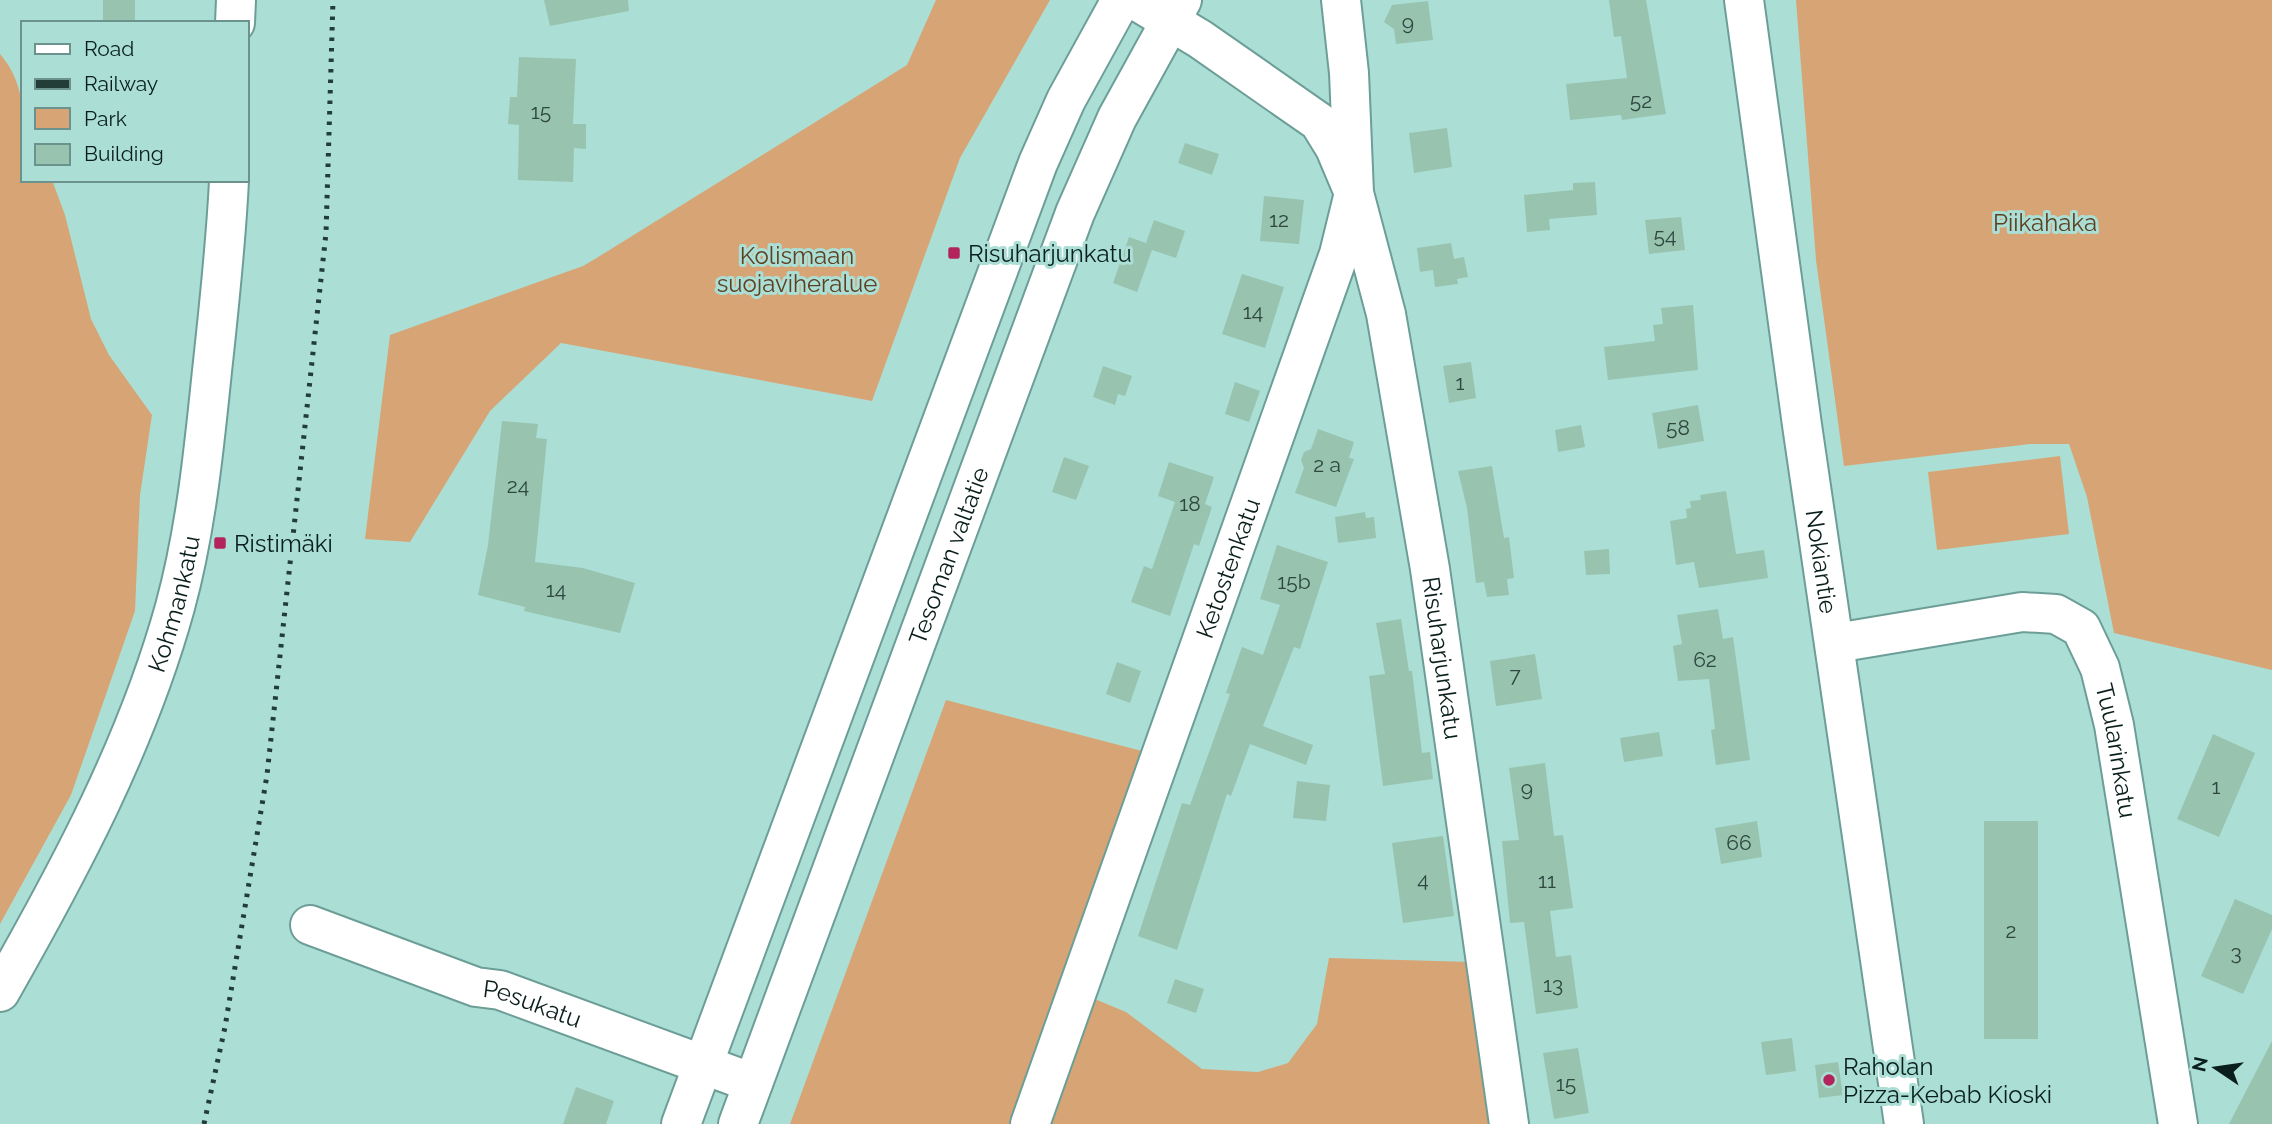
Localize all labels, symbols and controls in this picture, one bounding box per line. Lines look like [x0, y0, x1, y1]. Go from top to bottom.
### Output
house number: 9 [1402, 10, 1414, 35]
legend [21, 21, 248, 182]
text: Road [84, 36, 134, 61]
text: Railway [84, 71, 158, 96]
house number: 52 [1630, 88, 1652, 113]
house number: 15 [531, 99, 551, 124]
text: Park [84, 106, 127, 131]
text: Building [84, 141, 164, 166]
house number: 12 [1269, 207, 1289, 232]
park label: Piikahaka [1993, 208, 2097, 237]
house number: 54 [1654, 223, 1676, 248]
place label: Risuharjunkatu [968, 239, 1132, 268]
park label: Kolismaan suojaviheralue [717, 241, 877, 298]
marker: Risuharjunkatu [946, 245, 962, 261]
house number: 14 [1243, 299, 1263, 324]
house number: 1 [1456, 370, 1465, 395]
house number: 58 [1666, 415, 1690, 440]
house number: 2 a [1313, 452, 1341, 477]
street label: Tesoman valtatie [902, 463, 994, 648]
house number: 24 [507, 473, 529, 498]
house number: 18 [1179, 491, 1201, 516]
street label: Ketostenkatu [1189, 494, 1266, 642]
street label: Nokiantie [1800, 508, 1844, 616]
place label: Ristimäki [234, 529, 333, 558]
street label: Kohmankatu [141, 533, 205, 676]
marker: Ristimäki [212, 535, 228, 551]
house number: 15b [1277, 569, 1311, 594]
street label: Risuharjunkatu [1417, 575, 1469, 741]
house number: 14 [546, 577, 566, 602]
house number: 62 [1693, 647, 1717, 672]
house number: 7 [1509, 662, 1521, 687]
street label: Tuularinkatu [2090, 680, 2143, 820]
house number: 1 [2212, 774, 2221, 799]
house number: 9 [1521, 776, 1533, 801]
house number: 66 [1726, 830, 1752, 855]
house number: 4 [1417, 867, 1429, 892]
house number: 11 [1538, 868, 1556, 893]
house number: 2 [2006, 918, 2016, 943]
house number: 3 [2230, 940, 2242, 965]
house number: 13 [1543, 972, 1563, 997]
street label: Pesukatu [482, 974, 586, 1033]
north arrow [2181, 1033, 2251, 1103]
place label: Raholan Pizza-Kebab Kioski [1843, 1052, 2052, 1109]
text: N [2187, 1055, 2212, 1074]
house number: 15 [1556, 1071, 1576, 1096]
marker: Raholan Pizza-Kebab Kioski [1821, 1072, 1837, 1088]

